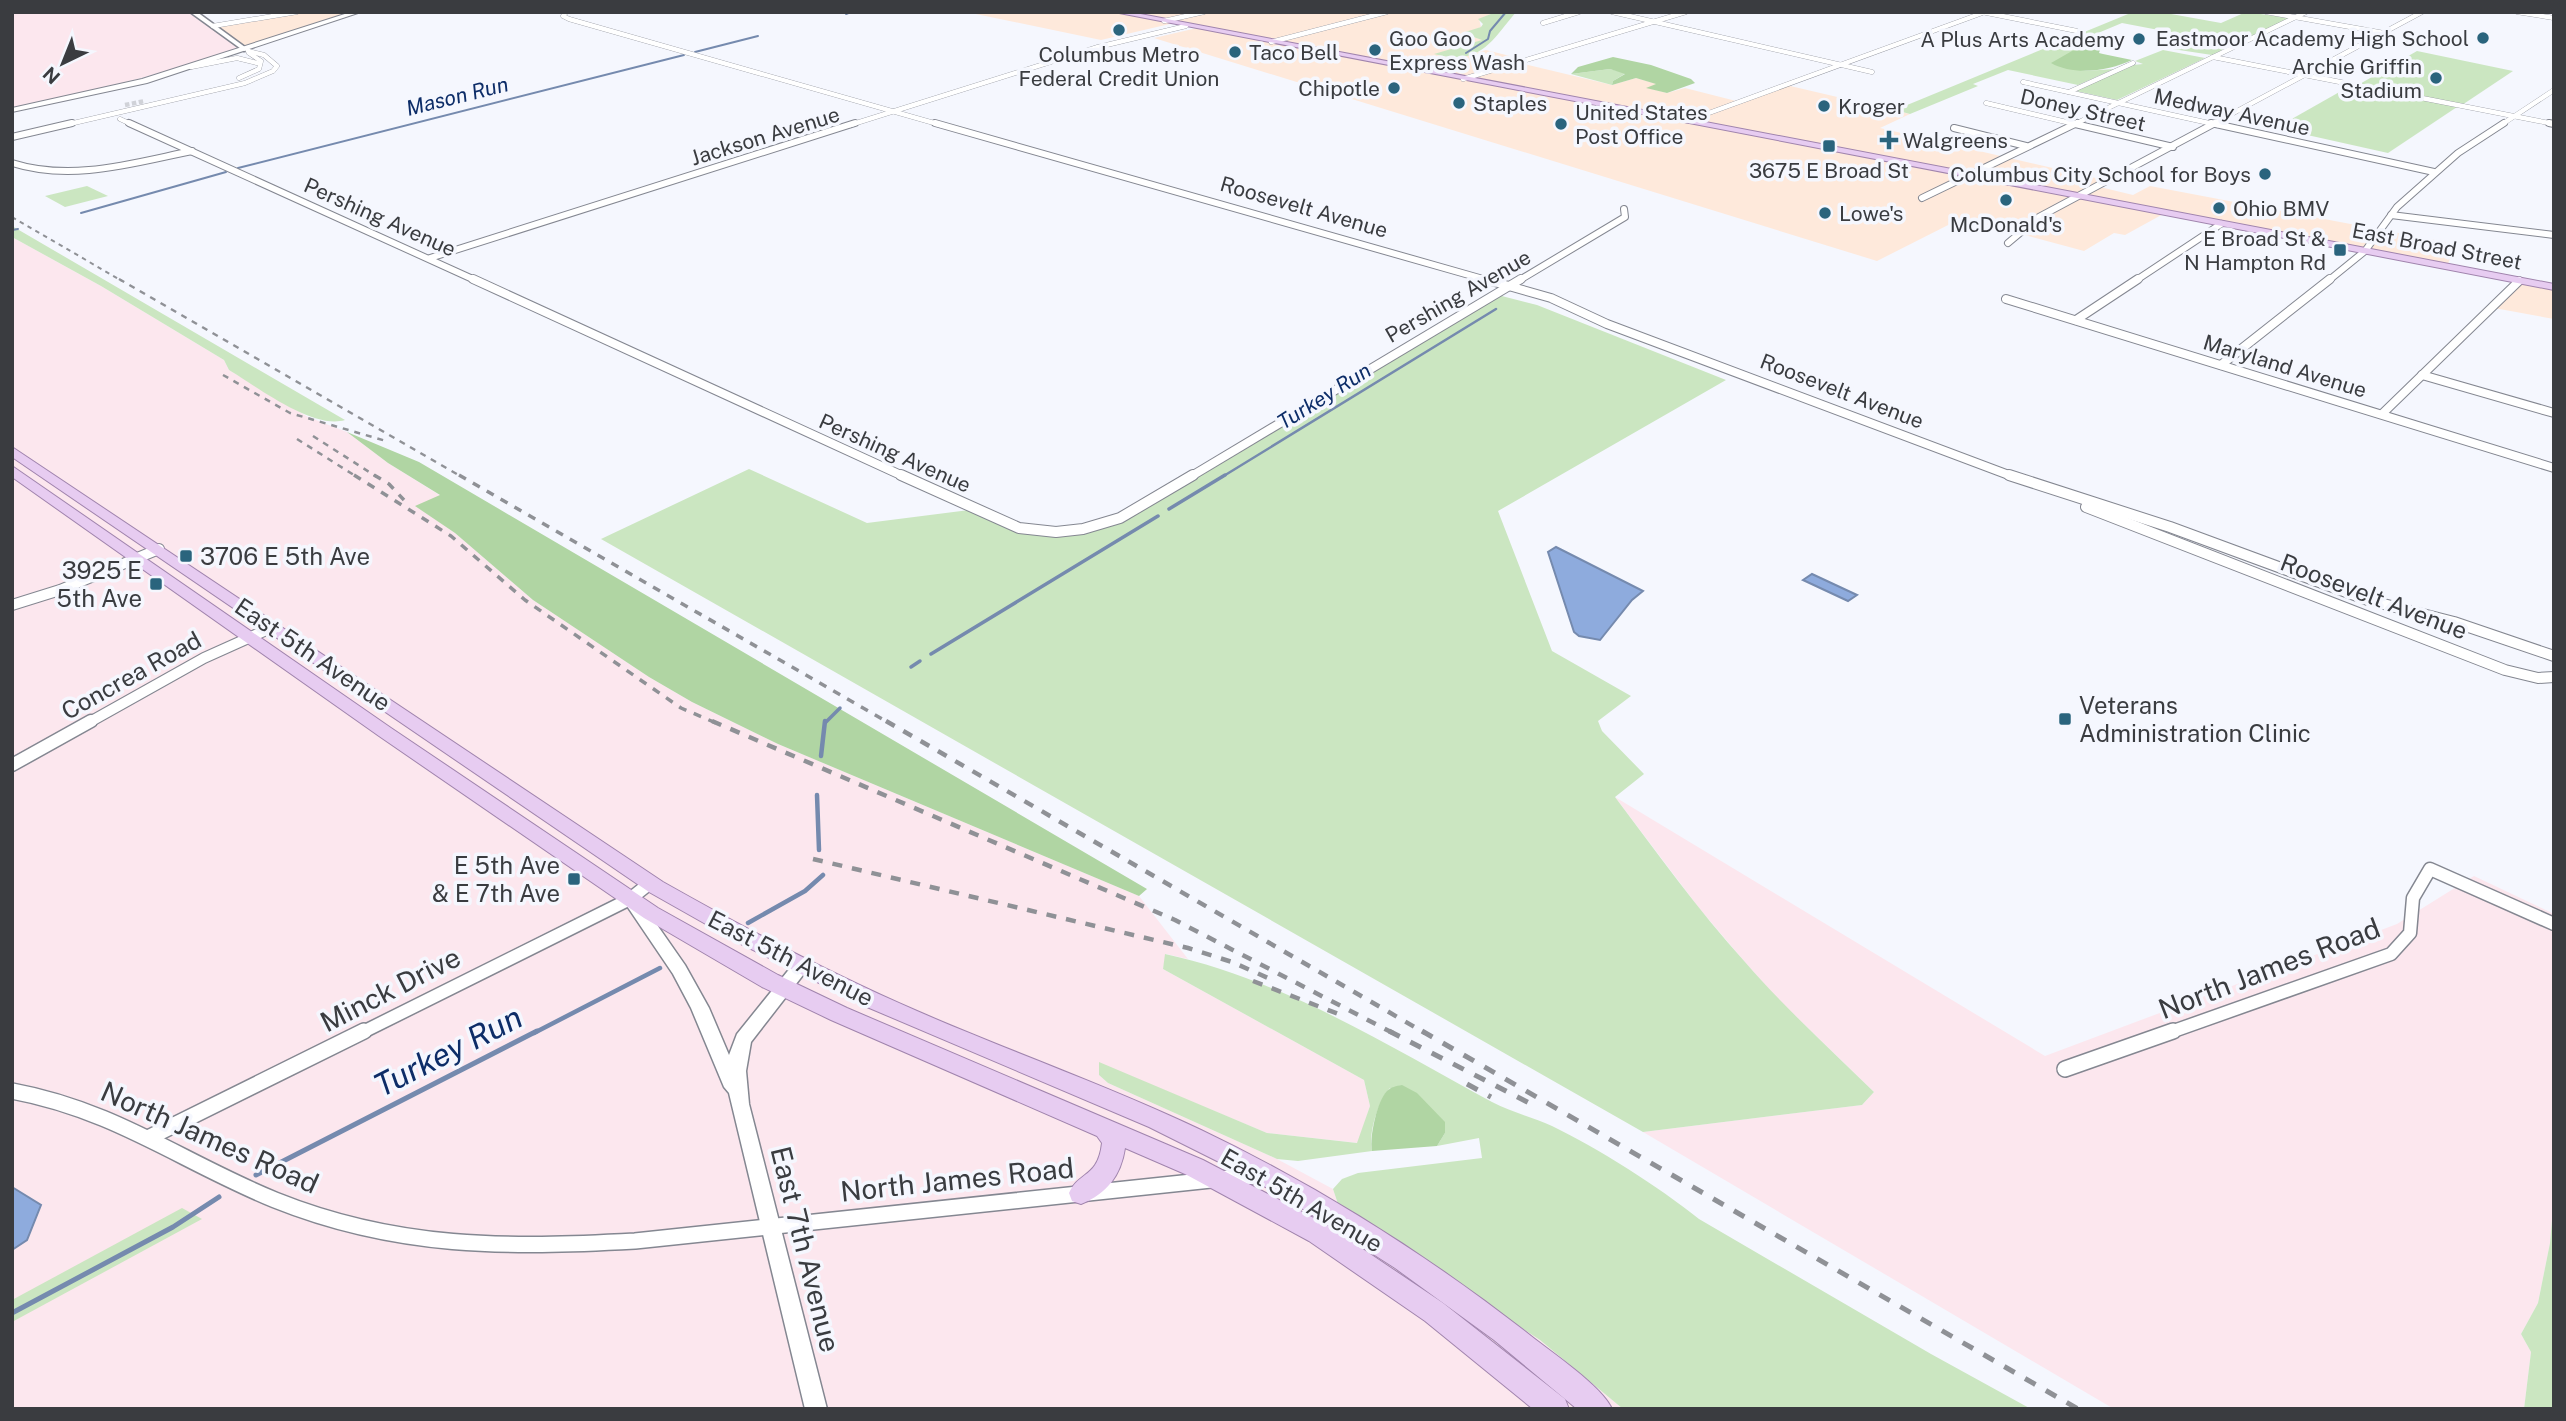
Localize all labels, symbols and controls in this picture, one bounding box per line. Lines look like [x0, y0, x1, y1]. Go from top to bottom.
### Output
marker: Columbus Metro Federal Credit Union [1111, 22, 1127, 38]
place label: Goo Goo Express Wash [1389, 26, 1525, 75]
place label: Eastmoor Academy High School [2156, 26, 2469, 51]
place label: A Plus Arts Academy [1920, 27, 2125, 52]
north arrow [28, 28, 98, 98]
marker: Eastmoor Academy High School [2475, 30, 2491, 46]
marker: A Plus Arts Academy [2131, 31, 2147, 47]
place label: Taco Bell [1249, 40, 1338, 65]
place label: Columbus Metro Federal Credit Union [1019, 42, 1219, 91]
marker: Goo Goo Express Wash [1367, 42, 1383, 58]
marker: Taco Bell [1227, 44, 1243, 60]
place label: Archie Griffin Stadium [2291, 54, 2422, 103]
text: N [38, 62, 64, 89]
marker: Archie Griffin Stadium [2428, 70, 2444, 86]
water label: Mason Run [403, 71, 511, 121]
place label: Chipotle [1298, 76, 1380, 101]
marker: Chipotle [1386, 80, 1402, 96]
street label: Doney Street [2018, 83, 2148, 137]
street label: Medway Avenue [2152, 83, 2312, 141]
place label: Staples [1473, 91, 1547, 116]
place label: Kroger [1838, 94, 1905, 119]
marker: Staples [1451, 95, 1467, 111]
marker: Kroger [1816, 98, 1832, 114]
place label: United States Post Office [1575, 100, 1708, 149]
street label: Jackson Avenue [688, 101, 842, 171]
marker: United States Post Office [1553, 116, 1569, 132]
place label: Walgreens [1903, 128, 2008, 153]
marker: Walgreens [1881, 132, 1897, 148]
marker: 3675 E Broad St [1821, 138, 1837, 154]
place label: 3675 E Broad St [1749, 158, 1909, 183]
place label: Columbus City School for Boys [1950, 162, 2251, 187]
marker: Columbus City School for Boys [2257, 166, 2273, 182]
street label: Roosevelt Avenue [1217, 171, 1391, 243]
street label: Pershing Avenue [300, 172, 460, 262]
marker: McDonald's [1998, 192, 2014, 208]
place label: Ohio BMV [2233, 196, 2329, 221]
marker: Ohio BMV [2211, 200, 2227, 216]
place label: Lowe's [1839, 201, 1903, 226]
marker: Lowe's [1817, 205, 1833, 221]
place label: McDonald's [1950, 212, 2062, 237]
street label: East Broad Street [2350, 217, 2524, 275]
place label: E Broad St & N Hampton Rd [2184, 226, 2326, 275]
marker: E Broad St & N Hampton Rd [2332, 242, 2348, 258]
street label: Pershing Avenue [1381, 244, 1535, 348]
street label: Maryland Avenue [2200, 329, 2370, 403]
street label: Roosevelt Avenue [1757, 348, 1927, 434]
water label: Turkey Run [1273, 357, 1375, 435]
street label: Pershing Avenue [815, 408, 975, 498]
place label: 3706 E 5th Ave [200, 542, 370, 570]
street label: Roosevelt Avenue [2277, 547, 2471, 645]
marker: 3706 E 5th Ave [178, 548, 194, 564]
place label: 3925 E 5th Ave [57, 556, 142, 612]
marker: 3925 E 5th Ave [148, 576, 164, 592]
street label: East 5th Avenue [230, 592, 396, 716]
street label: Concrea Road [56, 625, 206, 725]
place label: Veterans Administration Clinic [2079, 691, 2311, 747]
marker: Veterans Administration Clinic [2057, 711, 2073, 727]
place label: E 5th Ave & E 7th Ave [432, 851, 560, 907]
marker: E 5th Ave & E 7th Ave [566, 871, 582, 887]
street label: East 5th Avenue [704, 904, 878, 1012]
street label: North James Road [2154, 911, 2384, 1025]
street label: Minck Drive [315, 940, 465, 1038]
water label: Turkey Run [368, 998, 528, 1104]
street label: North James Road [96, 1074, 324, 1200]
street label: East 5th Avenue [1216, 1142, 1388, 1258]
street label: East 7th Avenue [764, 1143, 848, 1355]
street label: North James Road [839, 1150, 1075, 1208]

